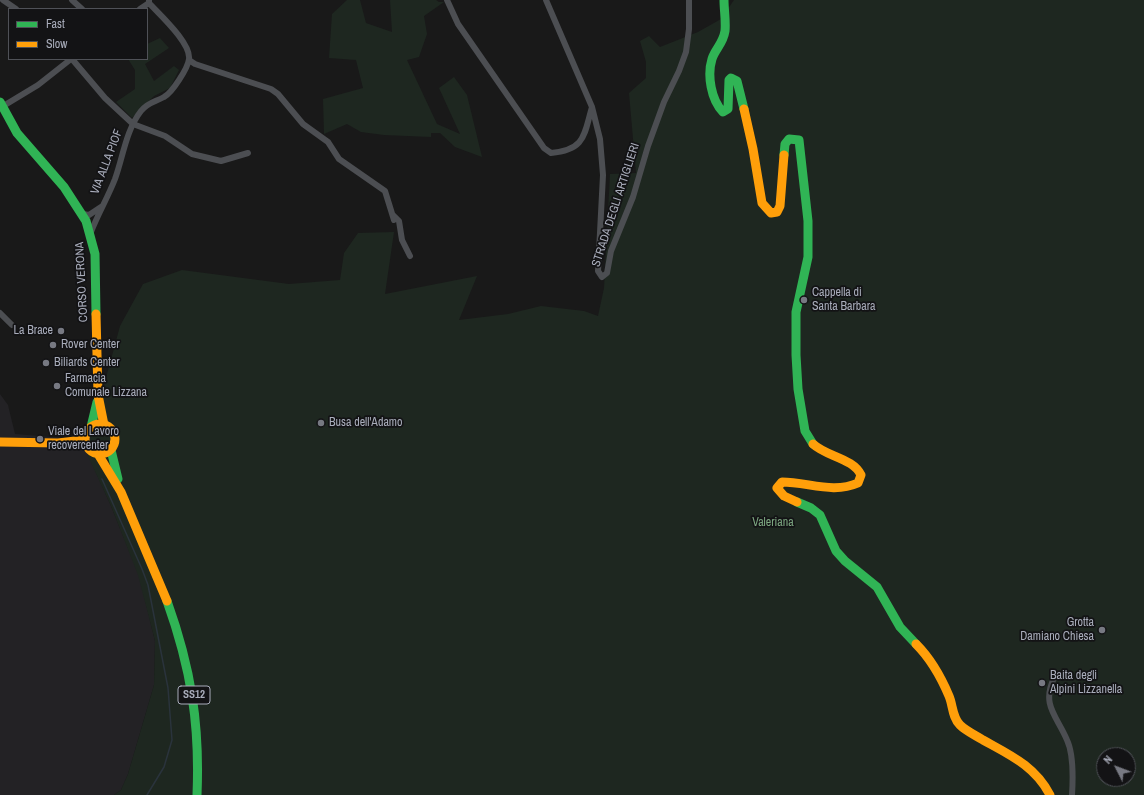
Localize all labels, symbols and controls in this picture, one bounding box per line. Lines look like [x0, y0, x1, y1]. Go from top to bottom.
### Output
legend [8, 8, 148, 60]
text: Fast [46, 16, 65, 32]
text: Slow [46, 36, 67, 52]
street label: VIA ALLA PIOF [88, 128, 126, 196]
street label: STRADA DEGLI ARTIGLIERI [589, 141, 643, 269]
street label: CORSO VERONA [73, 241, 91, 323]
place label: Cappella di Santa Barbara [812, 286, 875, 314]
marker: Cappella di Santa Barbara [799, 295, 809, 305]
place label: La Brace [14, 324, 53, 338]
marker: La Brace [56, 326, 66, 336]
place label: Rover Center [61, 338, 120, 352]
marker: Rover Center [48, 340, 58, 350]
place label: Biliards Center [54, 356, 120, 370]
marker: Biliards Center [41, 358, 51, 368]
place label: Farmacia Comunale Lizzana [65, 372, 147, 400]
marker: Farmacia Comunale Lizzana [52, 381, 62, 391]
place label: Busa dell'Adamo [329, 416, 403, 430]
marker: Busa dell'Adamo [316, 418, 326, 428]
place label: Viale del Lavoro recovercenter [48, 425, 119, 453]
marker: Viale del Lavoro recovercenter [35, 434, 45, 444]
park label: Valeriana [752, 516, 794, 530]
place label: Grotta Damiano Chiesa [1020, 616, 1094, 644]
marker: Grotta Damiano Chiesa [1097, 625, 1107, 635]
place label: Baita degli Alpini Lizzanella [1050, 669, 1122, 697]
marker: Baita degli Alpini Lizzanella [1037, 678, 1047, 688]
road number: SS12 [178, 686, 210, 704]
north arrow [1096, 747, 1136, 787]
text: N [1100, 753, 1115, 767]

